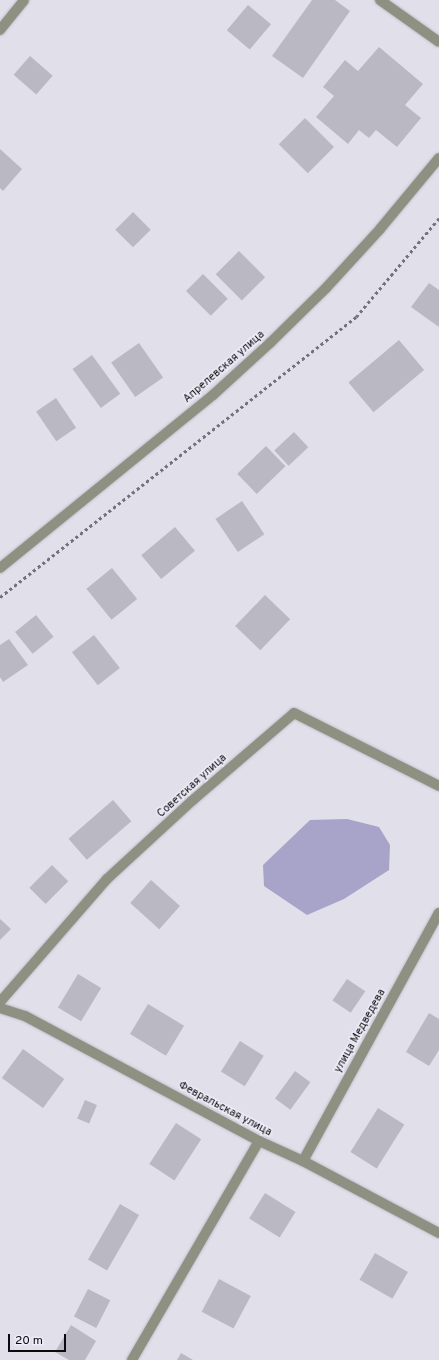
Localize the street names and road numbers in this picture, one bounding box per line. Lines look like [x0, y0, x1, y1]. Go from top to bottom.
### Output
street label: Апрелевская улица [181, 328, 267, 406]
street label: Советская улица [155, 751, 229, 821]
street label: улица Медведева [331, 987, 389, 1075]
street label: Февральская улица [176, 1079, 274, 1139]

